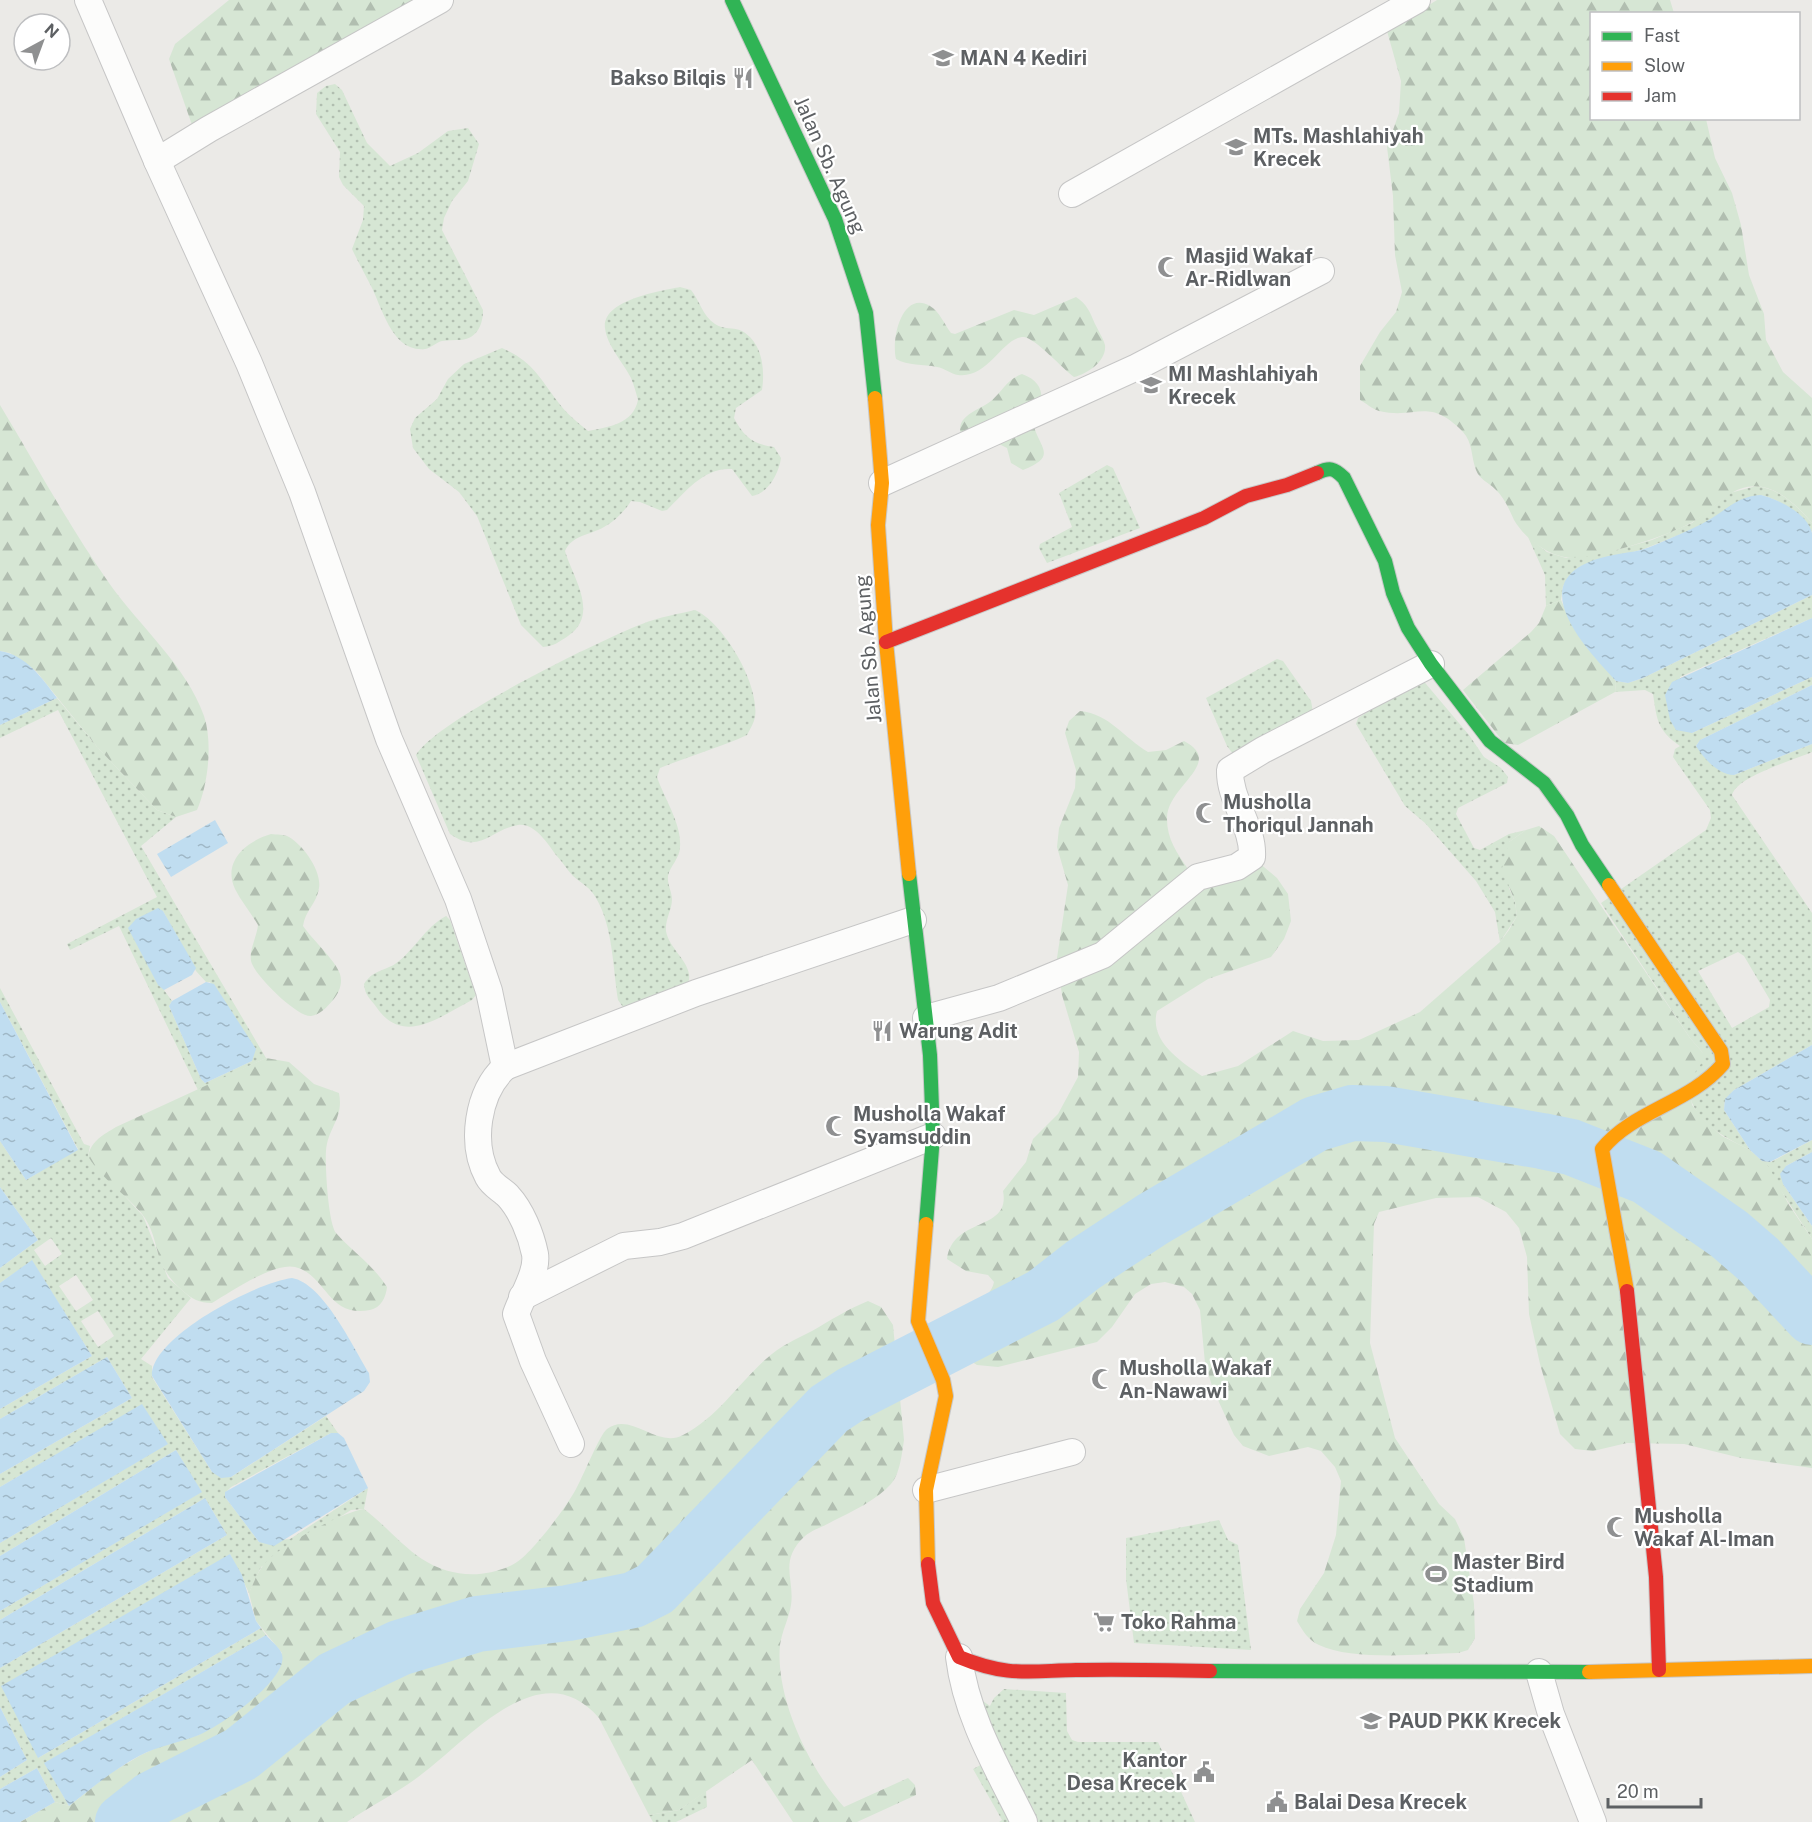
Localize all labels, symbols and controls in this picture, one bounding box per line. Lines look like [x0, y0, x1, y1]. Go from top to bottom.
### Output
north arrow [12, 12, 72, 72]
legend [1590, 12, 1800, 120]
text: N [41, 20, 62, 42]
text: Fast [1644, 25, 1680, 46]
school or university icon: MAN 4 Kediri [931, 46, 955, 70]
place label: MAN 4 Kediri [960, 46, 1087, 70]
text: Slow [1644, 55, 1685, 76]
place label: Bakso Bilqis [610, 66, 726, 90]
restaurant icon: Bakso Bilqis [731, 66, 755, 90]
text: Jam [1644, 85, 1677, 106]
street label: Jalan Sb. Agung [789, 92, 871, 238]
place label: MTs. Mashlahiyah Krecek [1253, 124, 1424, 171]
school or university icon: MTs. Mashlahiyah Krecek [1224, 135, 1248, 159]
place label: Masjid Wakaf Ar-Ridlwan [1185, 244, 1313, 291]
mosque icon: Masjid Wakaf Ar-Ridlwan [1156, 255, 1180, 279]
place label: MI Mashlahiyah Krecek [1168, 362, 1318, 409]
school or university icon: MI Mashlahiyah Krecek [1139, 373, 1163, 397]
street label: Jalan Sb. Agung [850, 574, 886, 724]
place label: Musholla Thoriqul Jannah [1223, 790, 1374, 837]
mosque icon: Musholla Thoriqul Jannah [1194, 801, 1218, 825]
restaurant icon: Warung Adit [870, 1019, 894, 1043]
place label: Warung Adit [899, 1019, 1018, 1043]
place label: Musholla Wakaf Syamsuddin [853, 1102, 1006, 1149]
mosque icon: Musholla Wakaf Syamsuddin [824, 1114, 848, 1138]
place label: Musholla Wakaf An-Nawawi [1119, 1356, 1272, 1403]
mosque icon: Musholla Wakaf An-Nawawi [1090, 1367, 1114, 1391]
place label: Musholla Wakaf Al-Iman [1634, 1504, 1774, 1551]
mosque icon: Musholla Wakaf Al-Iman [1605, 1515, 1629, 1539]
place label: Master Bird Stadium [1453, 1550, 1565, 1597]
sports icon: Master Bird Stadium [1424, 1562, 1448, 1586]
supermarket icon: Toko Rahma [1092, 1610, 1116, 1634]
place label: Toko Rahma [1121, 1610, 1236, 1634]
school or university icon: PAUD PKK Krecek [1359, 1709, 1383, 1733]
place label: PAUD PKK Krecek [1388, 1709, 1562, 1733]
place label: Kantor Desa Krecek [1067, 1748, 1187, 1795]
public building icon: Kantor Desa Krecek [1192, 1760, 1216, 1784]
scale bar [1608, 1771, 1701, 1809]
text: 20 m [1617, 1781, 1659, 1802]
public building icon: Balai Desa Krecek [1265, 1790, 1289, 1814]
place label: Balai Desa Krecek [1294, 1790, 1468, 1814]

